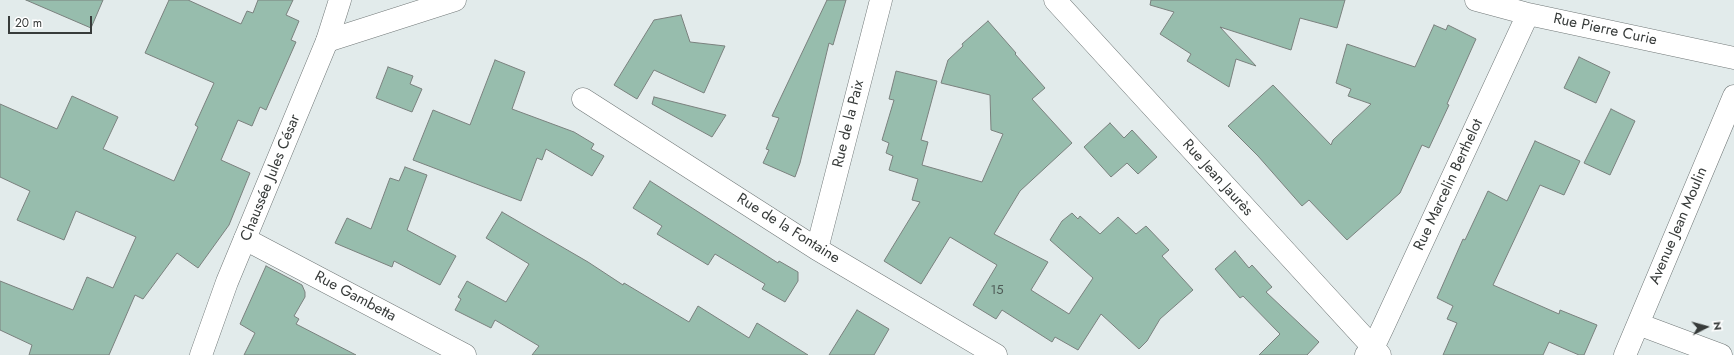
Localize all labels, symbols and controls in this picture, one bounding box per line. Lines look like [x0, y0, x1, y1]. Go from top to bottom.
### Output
scale bar [10, 8, 94, 34]
street label: Rue Pierre Curie [1552, 10, 1658, 50]
text: 20 m [15, 14, 42, 32]
street label: Rue de la Paix [829, 78, 869, 170]
street label: Chaussée Jules César [237, 112, 305, 244]
street label: Rue Marcelin Berthelot [1411, 116, 1487, 254]
street label: Rue Jean Jaurès [1178, 136, 1256, 220]
street label: Avenue Jean Moulin [1646, 165, 1712, 287]
street label: Rue de la Fontaine [733, 190, 843, 268]
street label: Rue Gambetta [311, 268, 399, 326]
house number: 15 [990, 283, 1004, 299]
north arrow [1686, 307, 1726, 347]
text: N [1710, 321, 1726, 331]

